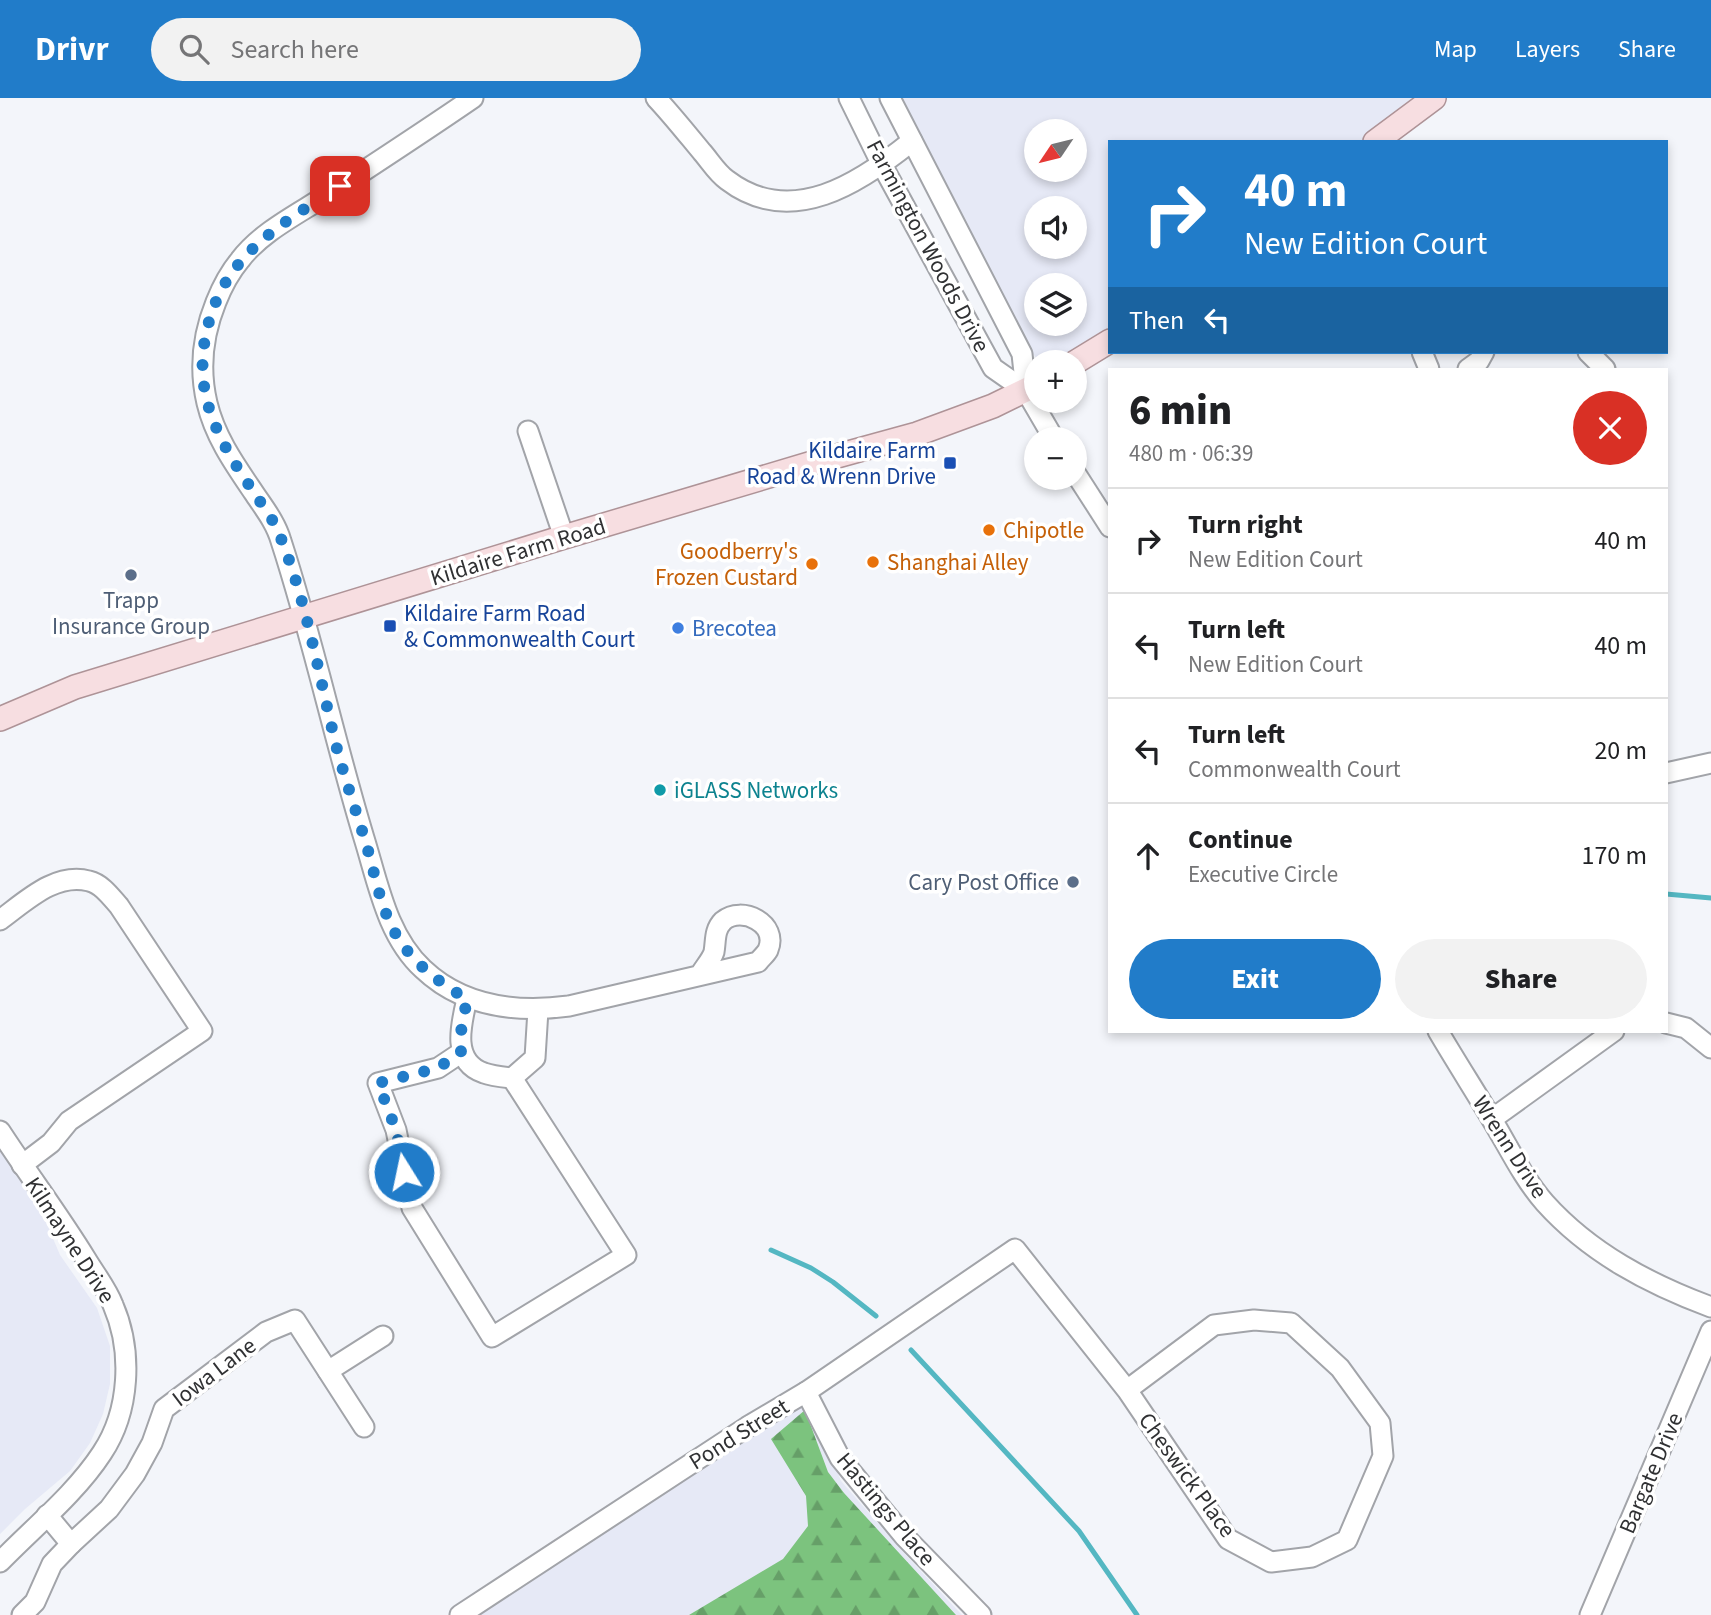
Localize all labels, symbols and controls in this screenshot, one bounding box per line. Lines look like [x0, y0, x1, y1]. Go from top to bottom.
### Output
search box [151, 18, 641, 81]
text: Drivr [35, 26, 109, 73]
icon: search [175, 30, 213, 68]
text: Search here [231, 31, 359, 68]
text: Map [1434, 32, 1477, 67]
text: Layers [1515, 32, 1580, 67]
text: Share [1618, 32, 1676, 67]
north arrow [1024, 119, 1087, 182]
map controls [1024, 119, 1087, 490]
street label: Farmington Woods Drive [858, 134, 998, 358]
pin [310, 156, 370, 216]
text: 40 m [1244, 156, 1348, 226]
icon: arrive [321, 167, 359, 205]
icon: right [1129, 168, 1220, 259]
button: sound [1024, 196, 1087, 259]
text: New Edition Court [1244, 221, 1487, 267]
button: layers [1024, 273, 1087, 336]
icon: left [1198, 301, 1236, 339]
text: Then [1129, 302, 1184, 339]
button: + [1024, 350, 1087, 413]
text: 6 min [1129, 381, 1232, 441]
button: close [1573, 391, 1647, 465]
button: − [1024, 427, 1087, 490]
place label: Kildaire Farm Road & Wrenn Drive [747, 434, 936, 493]
text: 480 m · 06:39 [1129, 437, 1253, 470]
marker: Kildaire Farm Road & Wrenn Drive [942, 455, 958, 471]
text: Turn right [1188, 506, 1303, 543]
street label: Kildaire Farm Road [426, 510, 610, 594]
place label: Chipotle [1003, 514, 1084, 547]
marker: Chipotle [981, 522, 997, 538]
icon: right [1129, 522, 1167, 560]
text: 40 m [1594, 522, 1647, 559]
place label: Goodberry's Frozen Custard [655, 535, 798, 594]
text: New Edition Court [1188, 543, 1363, 576]
place label: Shanghai Alley [887, 546, 1029, 579]
marker: Shanghai Alley [865, 554, 881, 570]
marker: Goodberry's Frozen Custard [804, 556, 820, 572]
marker: Trapp Insurance Group [123, 567, 139, 583]
place label: Trapp Insurance Group [52, 584, 210, 643]
place label: Kildaire Farm Road & Commonwealth Court [404, 597, 635, 656]
text: Turn left [1188, 611, 1285, 648]
place label: Brecotea [692, 612, 777, 645]
marker: Kildaire Farm Road & Commonwealth Court [382, 618, 398, 634]
marker: Brecotea [670, 620, 686, 636]
icon: left [1129, 627, 1167, 665]
text: 40 m [1594, 627, 1647, 664]
text: New Edition Court [1188, 648, 1363, 681]
text: Turn left [1188, 716, 1285, 753]
icon: left [1129, 732, 1167, 770]
text: 20 m [1594, 732, 1647, 769]
text: Commonwealth Court [1188, 753, 1401, 786]
place label: iGLASS Networks [674, 774, 838, 807]
marker: iGLASS Networks [652, 782, 668, 798]
text: Continue [1188, 821, 1293, 858]
icon: ahead [1129, 837, 1167, 875]
text: 170 m [1581, 837, 1647, 874]
text: Executive Circle [1188, 858, 1338, 891]
place label: Cary Post Office [908, 866, 1059, 899]
marker: Cary Post Office [1065, 874, 1081, 890]
button: Exit [1129, 939, 1381, 1019]
button: Share [1395, 939, 1647, 1019]
street label: Wrenn Drive [1464, 1089, 1556, 1205]
position arrow [367, 1135, 441, 1209]
street label: Kilmayne Drive [17, 1170, 123, 1310]
street label: Iowa Lane [165, 1329, 263, 1415]
street label: Pond Street [683, 1390, 796, 1478]
street label: Cheswick Place [1130, 1406, 1244, 1544]
street label: Bargate Drive [1611, 1407, 1691, 1539]
street label: Hastings Place [829, 1445, 943, 1573]

